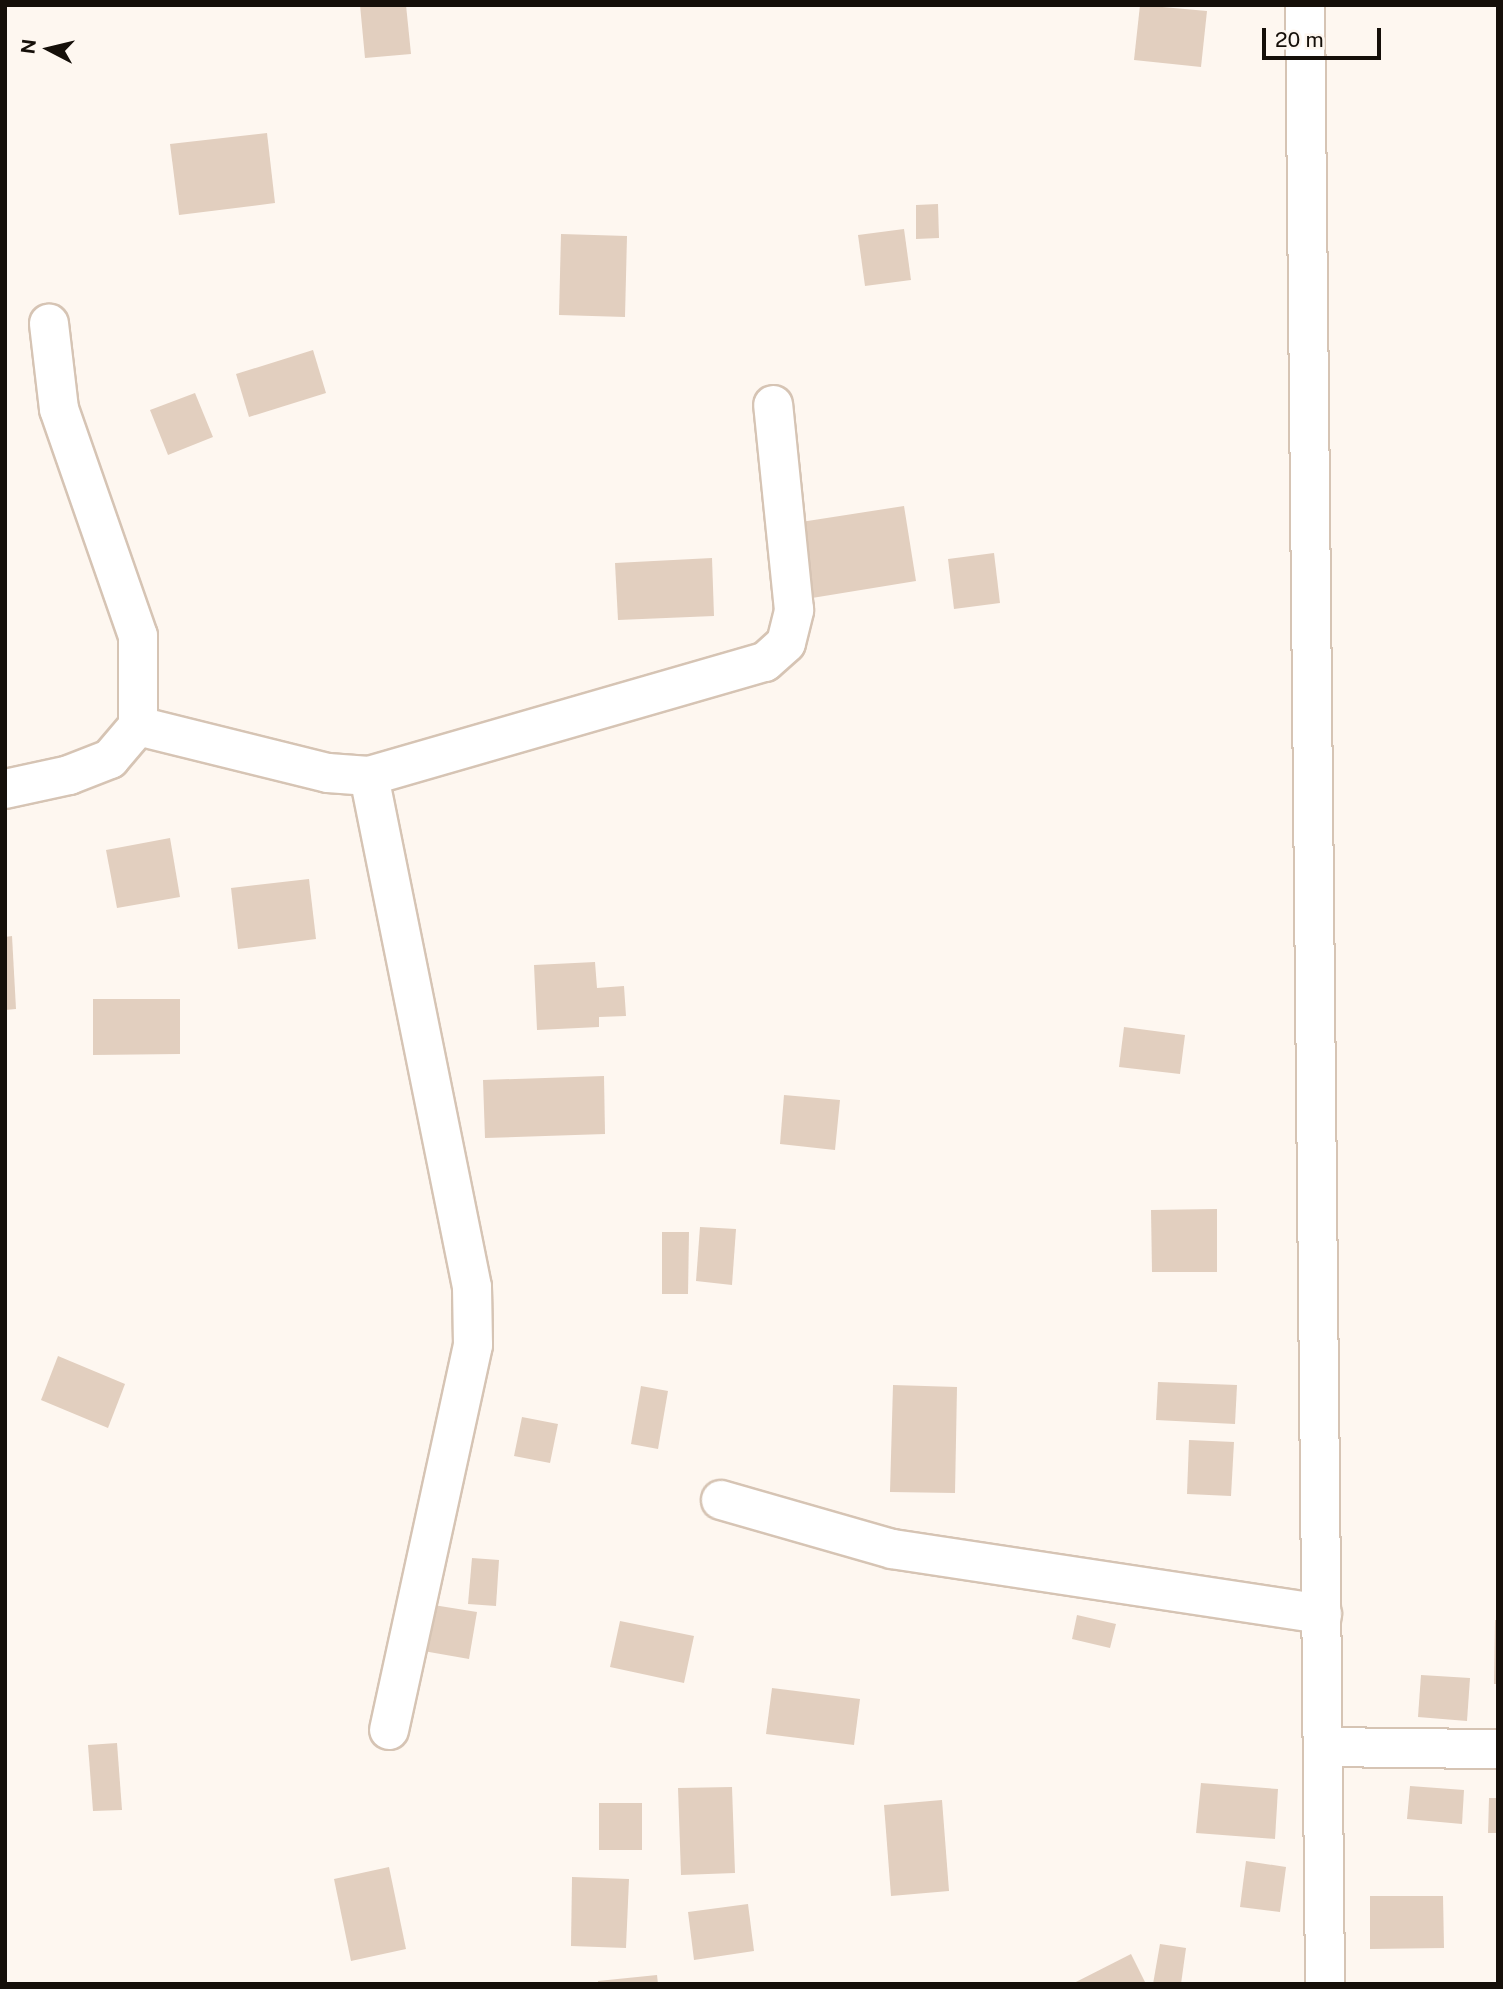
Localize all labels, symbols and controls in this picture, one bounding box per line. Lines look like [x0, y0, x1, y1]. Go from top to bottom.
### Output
north arrow [14, 14, 84, 84]
scale bar [1265, 14, 1384, 58]
text: 20 m [1275, 27, 1324, 52]
text: N [16, 38, 40, 55]

